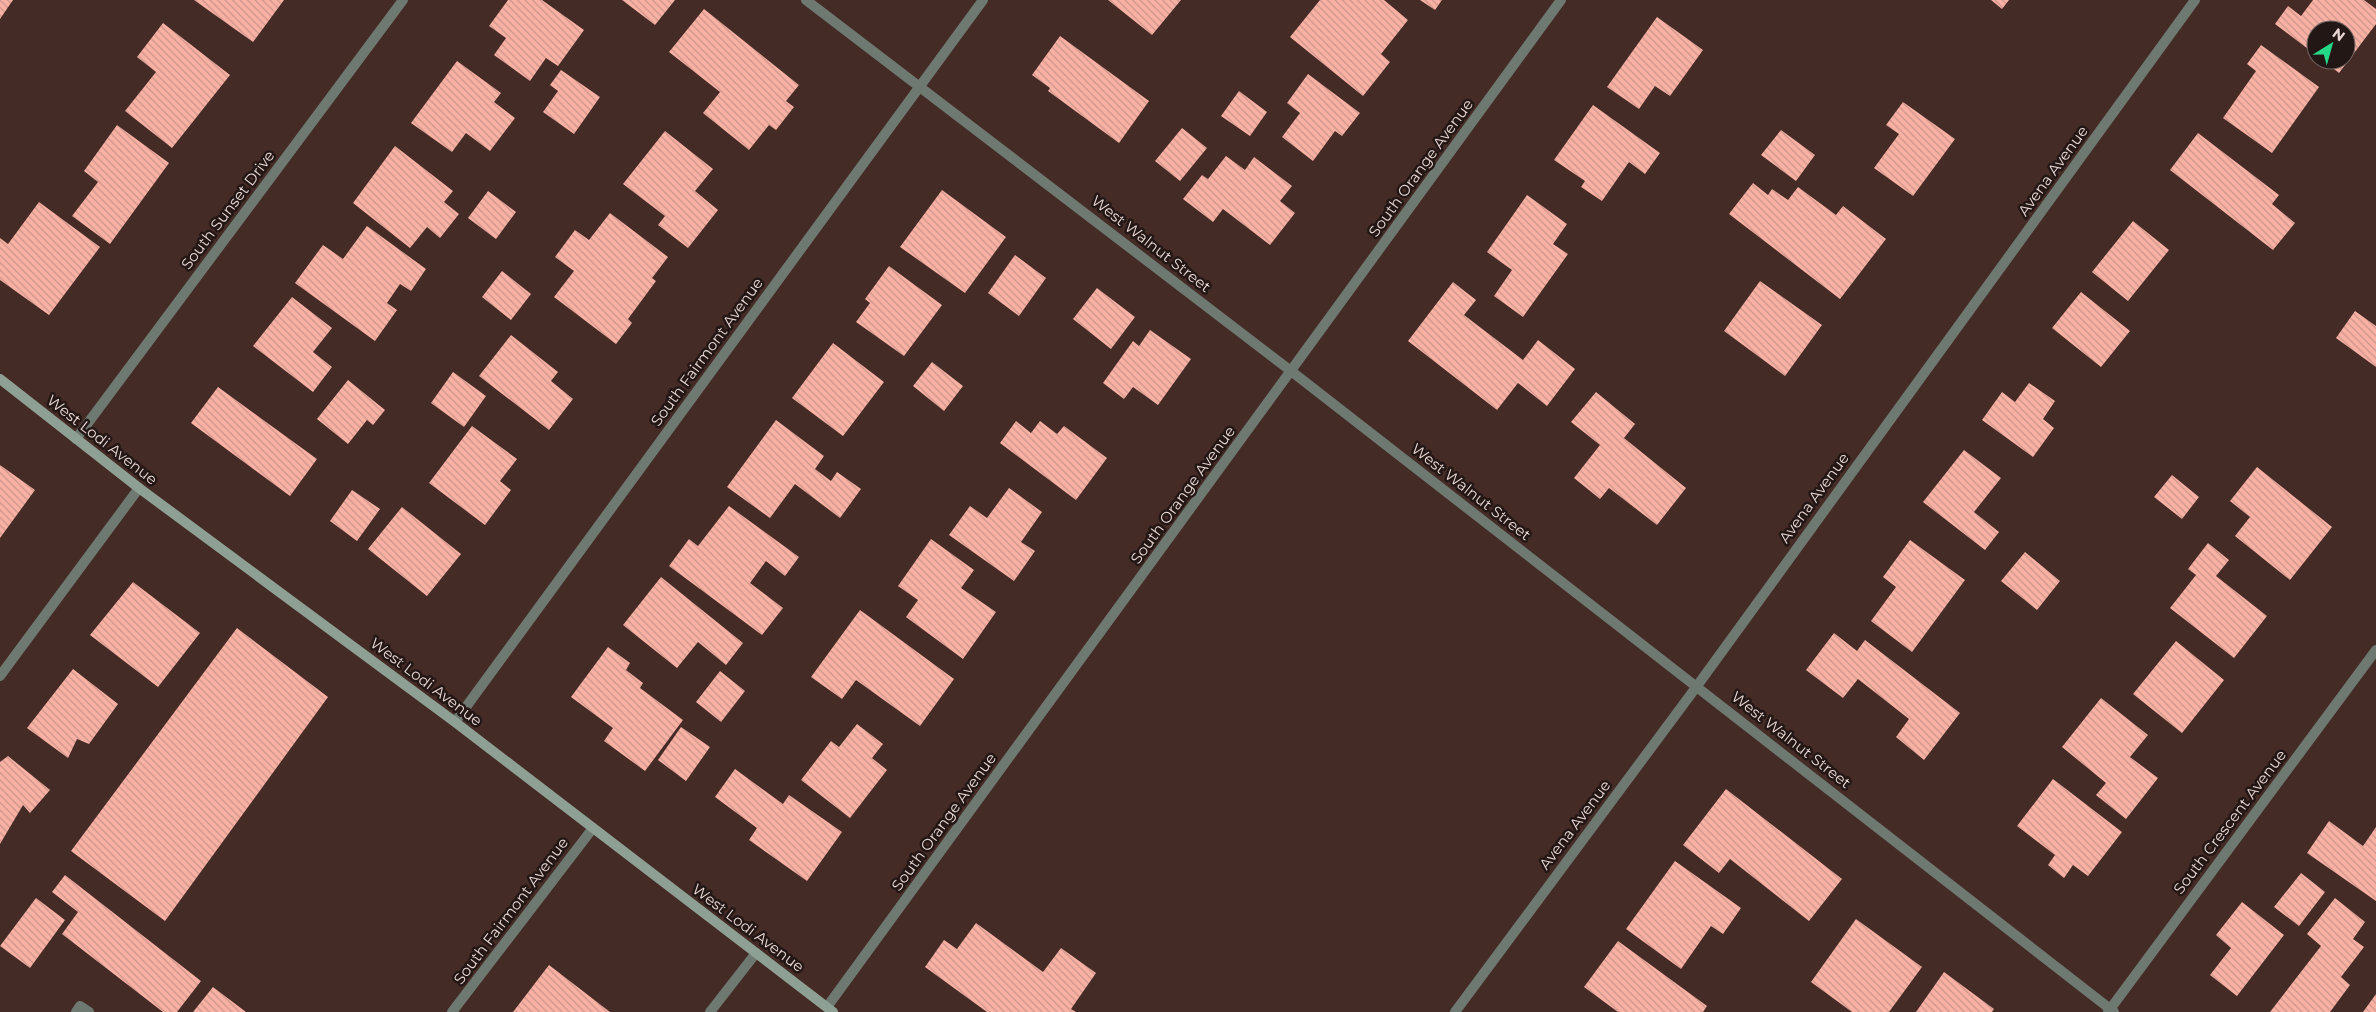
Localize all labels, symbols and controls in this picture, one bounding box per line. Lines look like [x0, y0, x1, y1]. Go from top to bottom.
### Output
north arrow [2306, 20, 2356, 70]
text: N [2329, 24, 2349, 45]
street label: South Orange Avenue [1364, 95, 1477, 240]
street label: Avena Avenue [2014, 122, 2092, 220]
street label: South Sunset Drive [177, 146, 279, 273]
street label: West Walnut Street [1088, 191, 1215, 296]
street label: South Fairmont Avenue [646, 274, 767, 430]
street label: West Lodi Avenue [43, 391, 161, 489]
street label: South Orange Avenue [1126, 422, 1239, 567]
street label: West Walnut Street [1408, 439, 1535, 544]
street label: Avena Avenue [1775, 449, 1853, 547]
street label: West Lodi Avenue [367, 633, 486, 730]
street label: West Walnut Street [1728, 687, 1855, 792]
street label: South Crescent Avenue [2169, 746, 2290, 898]
street label: South Orange Avenue [887, 749, 1000, 894]
street label: Avena Avenue [1535, 776, 1614, 873]
street label: South Fairmont Avenue [449, 834, 572, 988]
street label: West Lodi Avenue [689, 879, 808, 976]

